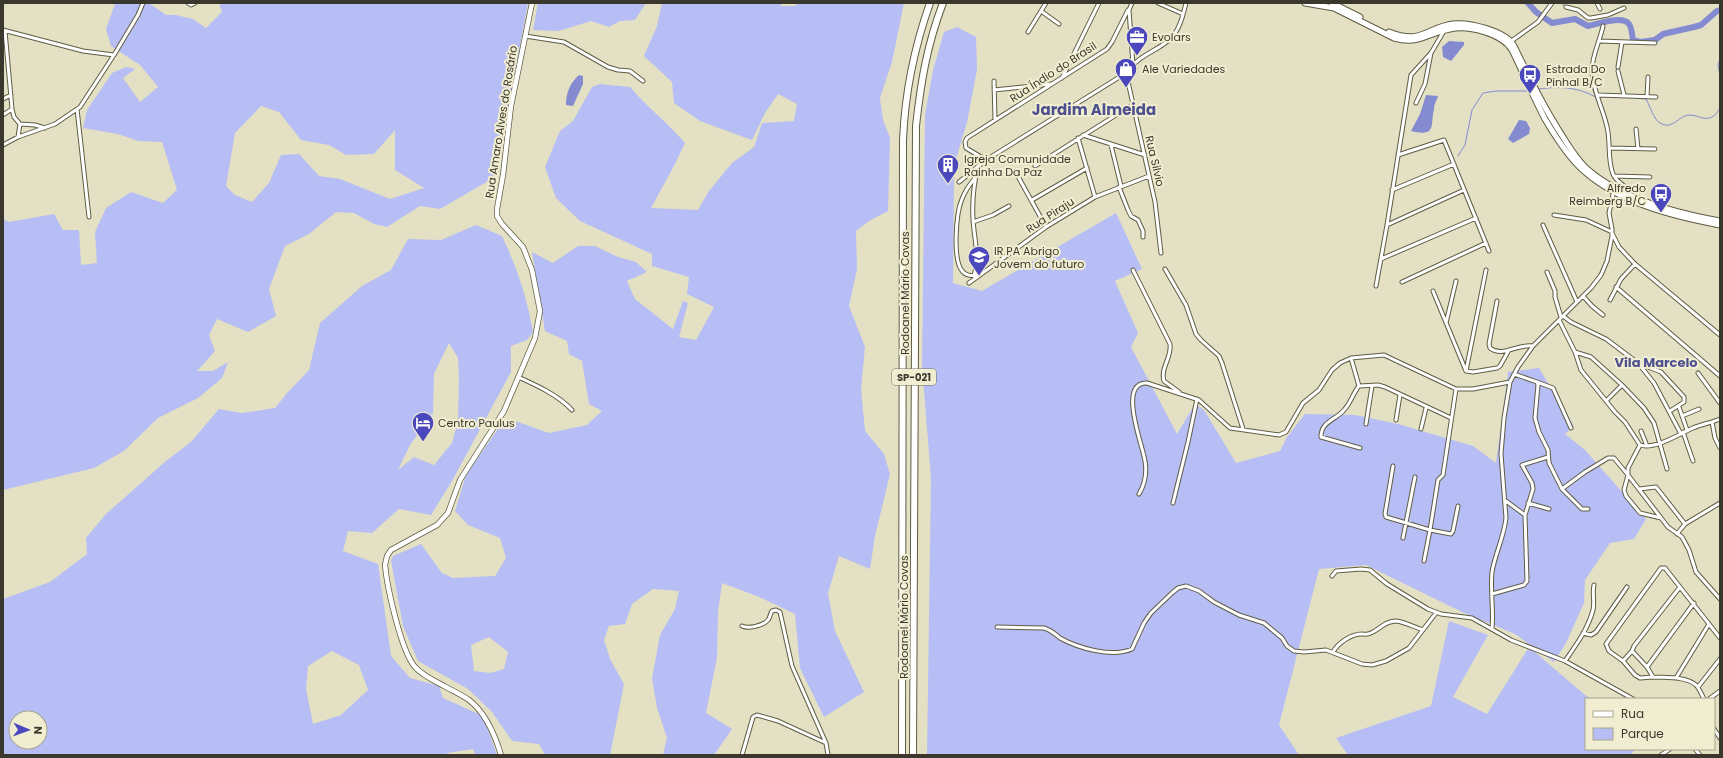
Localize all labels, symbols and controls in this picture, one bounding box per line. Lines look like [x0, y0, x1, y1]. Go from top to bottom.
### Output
office icon: Evolars [1124, 24, 1150, 57]
place label: Evolars [1152, 29, 1191, 45]
street label: Rua Índio do Brasil [1006, 38, 1100, 106]
street label: Rua Amaro Alves do Rosário [481, 45, 521, 199]
shop icon: Ale Variedades [1113, 56, 1139, 89]
place label: Ale Variedades [1142, 61, 1226, 77]
place label: Estrada Do Pinhal B/C [1546, 61, 1606, 90]
bus stop icon: Estrada Do Pinhal B/C [1517, 62, 1543, 95]
district label: Jardim Almeida [1032, 99, 1156, 120]
street label: Rua Silvio [1141, 134, 1169, 188]
place label: Igreja Comunidade Rainha Da Paz [964, 151, 1071, 180]
building icon: Igreja Comunidade Rainha Da Paz [935, 152, 961, 185]
place label: Alfredo Reimberg B/C [1569, 180, 1646, 209]
bus stop icon: Alfredo Reimberg B/C [1648, 181, 1674, 214]
street label: Rua Piraju [1023, 193, 1077, 237]
street label: Rodoanel Mário Covas [897, 231, 913, 355]
place label: IR PA Abrigo Jovem do futuro [994, 243, 1084, 272]
school or university icon: IR PA Abrigo Jovem do futuro [966, 244, 992, 277]
district label: Vila Marcelo [1614, 353, 1698, 372]
road number: SP-021 [892, 369, 936, 385]
hotel icon: Centro Paulus [410, 410, 436, 443]
place label: Centro Paulus [438, 415, 515, 431]
street label: Rodoanel Mário Covas [896, 555, 912, 679]
legend [1585, 698, 1715, 750]
text: Rua [1621, 705, 1644, 722]
north arrow [8, 710, 48, 750]
text: Parque [1621, 725, 1664, 742]
text: N [30, 726, 46, 735]

